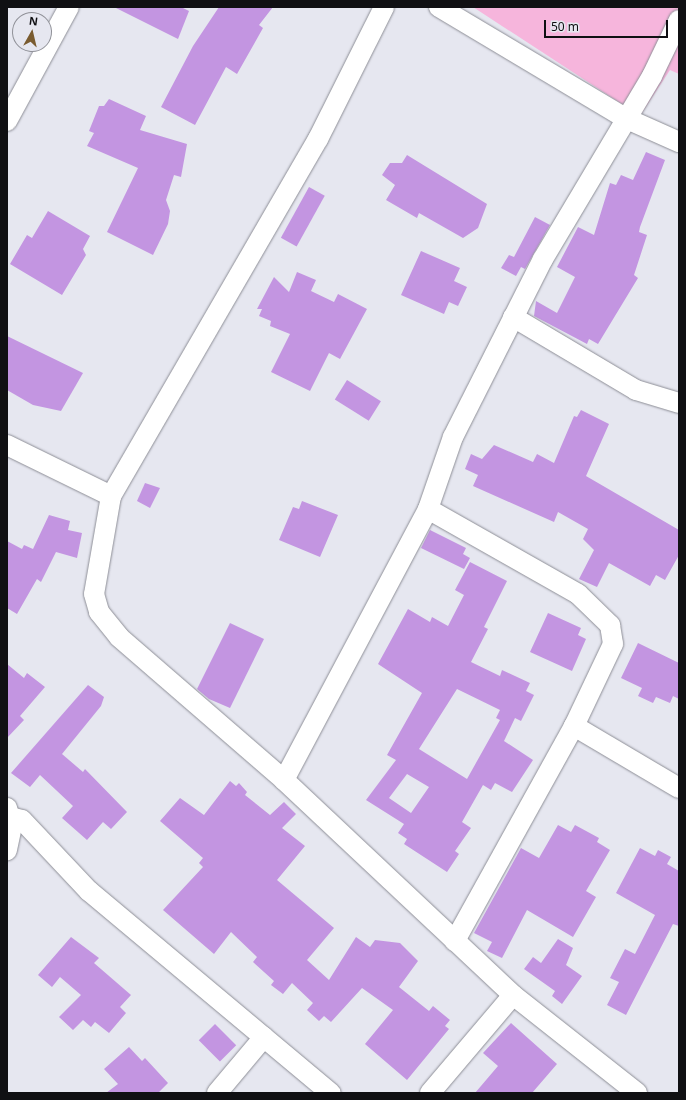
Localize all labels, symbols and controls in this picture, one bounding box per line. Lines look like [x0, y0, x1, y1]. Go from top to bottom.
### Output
north arrow [12, 12, 52, 52]
scale bar [546, 12, 670, 38]
text: N [28, 13, 39, 29]
text: 50 m [551, 18, 579, 35]

